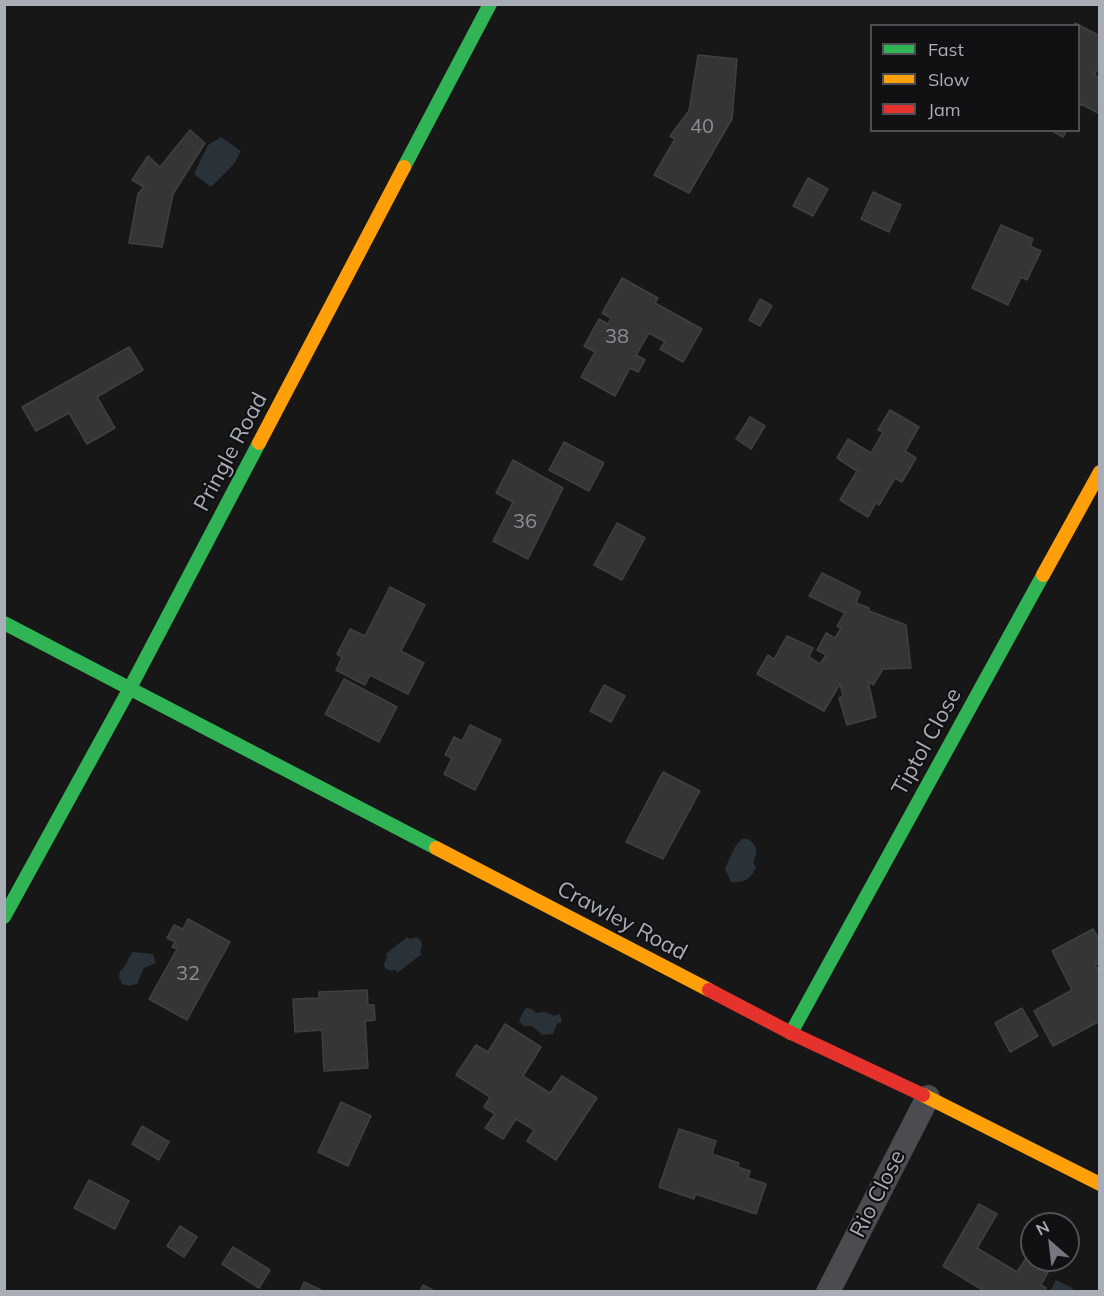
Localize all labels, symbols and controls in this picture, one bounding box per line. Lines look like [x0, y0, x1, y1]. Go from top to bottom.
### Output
legend [870, 24, 1080, 132]
text: Fast [928, 38, 964, 61]
text: Slow [928, 68, 969, 91]
text: Jam [928, 98, 961, 121]
house number: 40 [690, 115, 714, 139]
house number: 38 [605, 325, 629, 349]
street label: Pringle Road [189, 388, 273, 516]
house number: 36 [513, 510, 537, 534]
street label: Tiptol Close [887, 684, 967, 800]
street label: Crawley Road [552, 876, 692, 966]
house number: 32 [176, 962, 200, 986]
street label: Rio Close [845, 1146, 911, 1242]
north arrow [1020, 1212, 1080, 1272]
text: N [1032, 1216, 1053, 1240]

